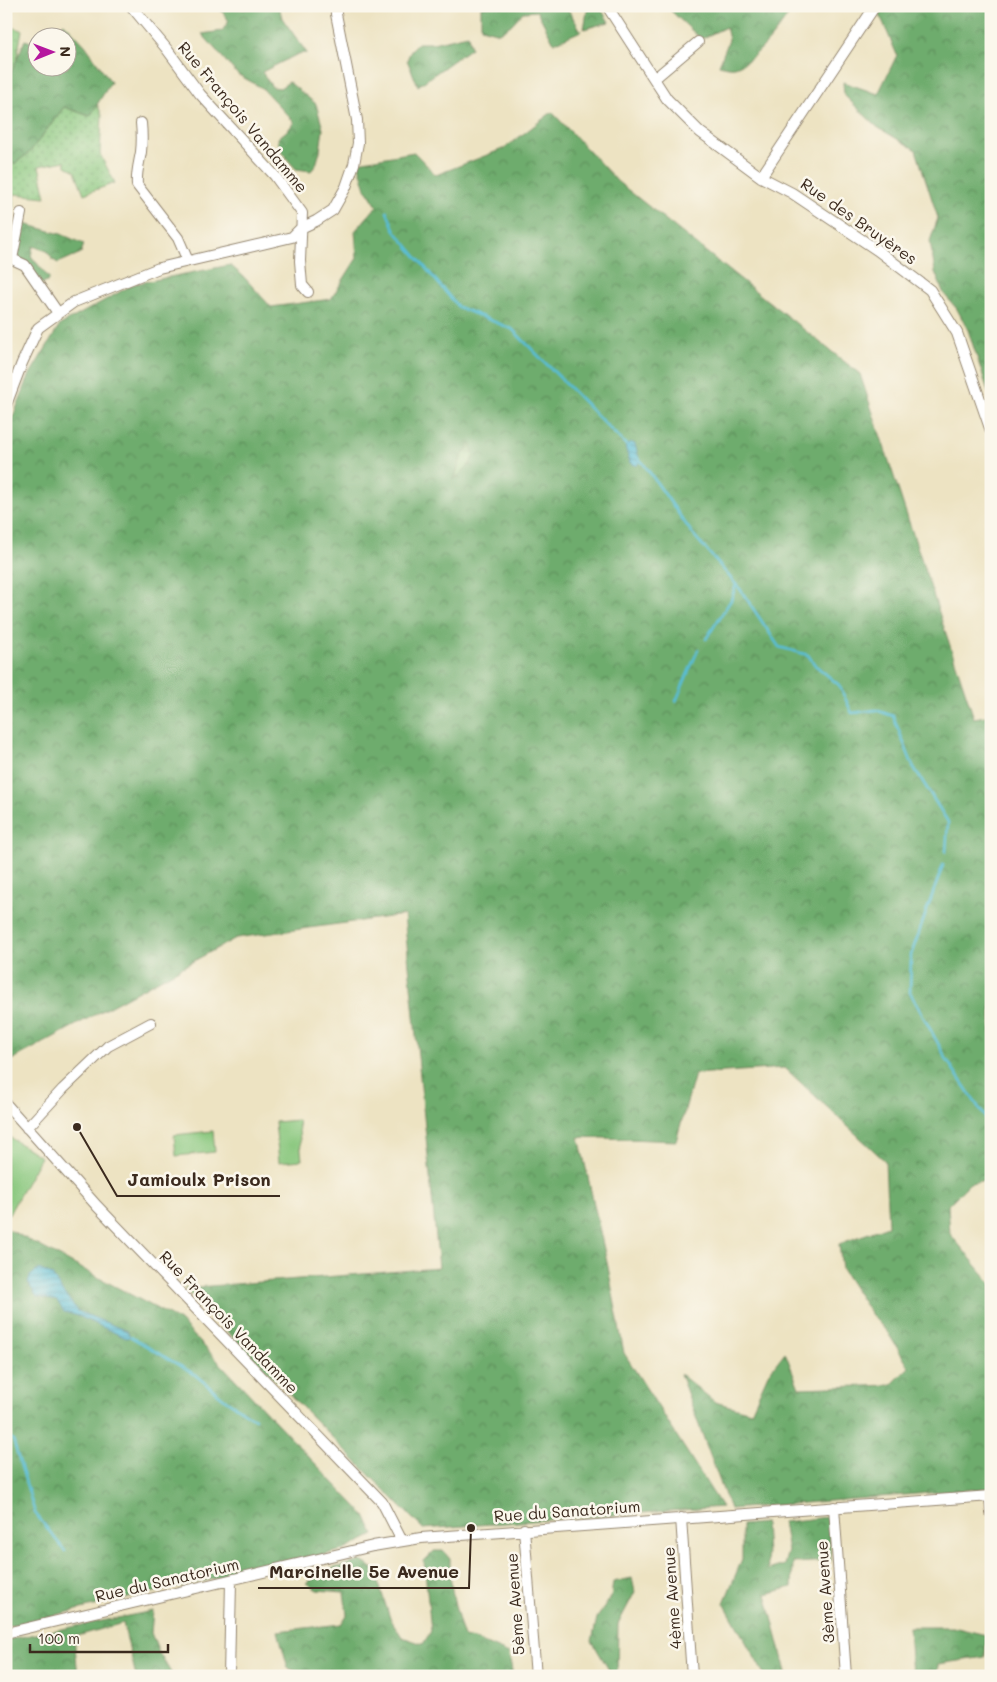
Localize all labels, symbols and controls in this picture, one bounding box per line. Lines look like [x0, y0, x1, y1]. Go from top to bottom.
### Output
north arrow [28, 28, 78, 78]
street label: Rue François Vandamme [174, 37, 313, 197]
text: N [56, 46, 75, 57]
street label: Rue des Bruyères [797, 173, 922, 269]
callout: Jamioulx Prison [117, 1163, 280, 1196]
text: Jamioulx Prison [127, 1167, 271, 1191]
street label: Rue François Vandamme [155, 1246, 303, 1398]
street label: Rue du Sanatorium [493, 1495, 641, 1526]
street label: 3ème Avenue [810, 1540, 839, 1644]
street label: 4ème Avenue [657, 1546, 686, 1650]
street label: 5ème Avenue [500, 1552, 529, 1656]
street label: Rue du Sanatorium [93, 1553, 241, 1606]
callout: Marcinelle 5e Avenue [258, 1555, 469, 1588]
text: Marcinelle 5e Avenue [269, 1559, 459, 1583]
scale bar [30, 1622, 168, 1654]
text: 100 m [38, 1628, 80, 1648]

